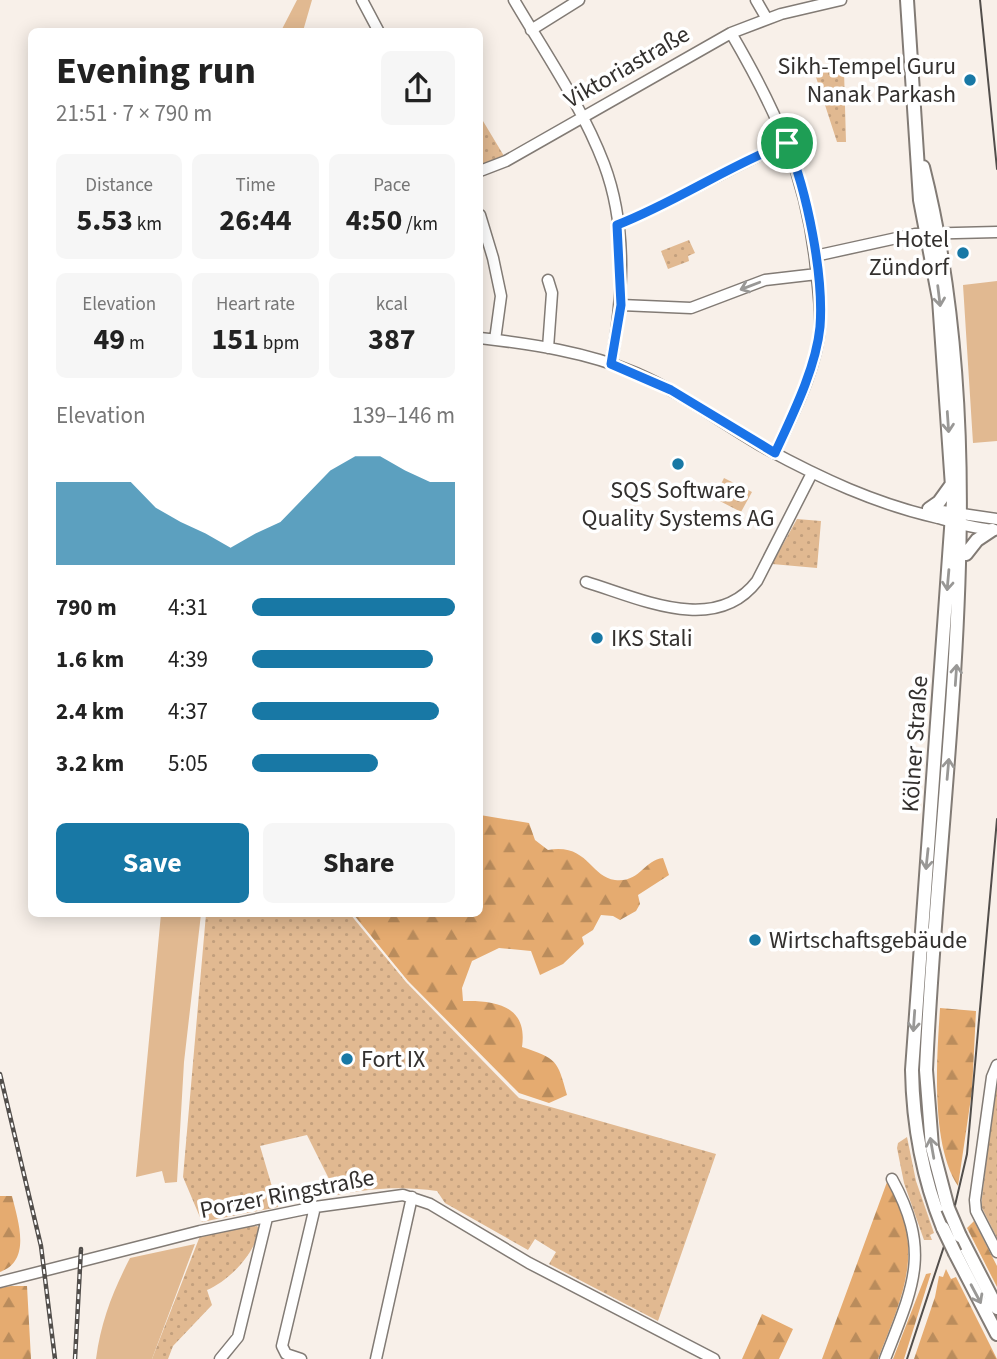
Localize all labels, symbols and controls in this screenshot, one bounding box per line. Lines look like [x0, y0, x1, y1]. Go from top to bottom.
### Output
street label: Viktoriastraße [558, 17, 696, 117]
text: Evening run [56, 44, 256, 98]
place label: Sikh-Tempel Guru Nanak Parkash [778, 49, 956, 112]
button: share [381, 51, 455, 125]
marker: Sikh-Tempel Guru Nanak Parkash [962, 72, 978, 88]
text: 21:51 · 7 × 790 m [56, 97, 212, 130]
pin [757, 113, 817, 173]
icon: arrive [768, 124, 806, 162]
text: Distance [85, 172, 153, 199]
text: Time [235, 172, 276, 199]
text: Pace [373, 172, 410, 199]
text: 5.53 [76, 199, 133, 242]
text: 26:44 [219, 199, 292, 242]
text: 4:50 [346, 199, 402, 242]
text: km [133, 211, 162, 238]
text: /km [402, 211, 438, 238]
place label: Hotel Zündorf [869, 222, 950, 285]
marker: Hotel Zündorf [955, 245, 971, 261]
one-way arrow [739, 281, 761, 294]
one-way arrow [932, 284, 945, 306]
text: Elevation [82, 291, 156, 318]
text: Heart rate [216, 291, 295, 318]
text: kcal [376, 291, 408, 318]
text: 49 [94, 318, 125, 361]
text: 151 [211, 318, 259, 361]
text: 387 [368, 318, 416, 361]
text: m [125, 330, 145, 357]
text: bpm [259, 330, 300, 357]
text: Elevation [56, 399, 146, 432]
text: 139–146 m [352, 399, 455, 432]
one-way arrow [942, 410, 955, 432]
marker: SQS Software Quality Systems AG [670, 456, 686, 472]
place label: SQS Software Quality Systems AG [582, 473, 774, 536]
one-way arrow [941, 568, 954, 590]
text: 790 m [56, 591, 117, 624]
text: 4:31 [168, 591, 208, 624]
place label: IKS Stali [611, 621, 693, 656]
marker: IKS Stali [589, 630, 605, 646]
text: 1.6 km [56, 643, 124, 676]
text: 4:39 [168, 643, 208, 676]
one-way arrow [949, 663, 962, 686]
street label: Kölner Straße [893, 674, 937, 814]
text: 2.4 km [56, 695, 124, 728]
text: 4:37 [168, 695, 208, 728]
text: 3.2 km [56, 747, 124, 780]
text: 5:05 [168, 747, 208, 780]
one-way arrow [942, 758, 955, 781]
button: Save [56, 823, 249, 903]
button: Share [263, 823, 455, 903]
one-way arrow [920, 847, 933, 870]
place label: Wirtschaftsgebäude [769, 923, 967, 958]
marker: Wirtschaftsgebäude [747, 932, 763, 948]
one-way arrow [907, 1009, 920, 1032]
place label: Fort IX [361, 1042, 425, 1077]
marker: Fort IX [339, 1051, 355, 1067]
one-way arrow [925, 1137, 938, 1160]
street label: Porzer Ringstraße [197, 1160, 377, 1228]
one-way arrow [969, 1283, 983, 1303]

